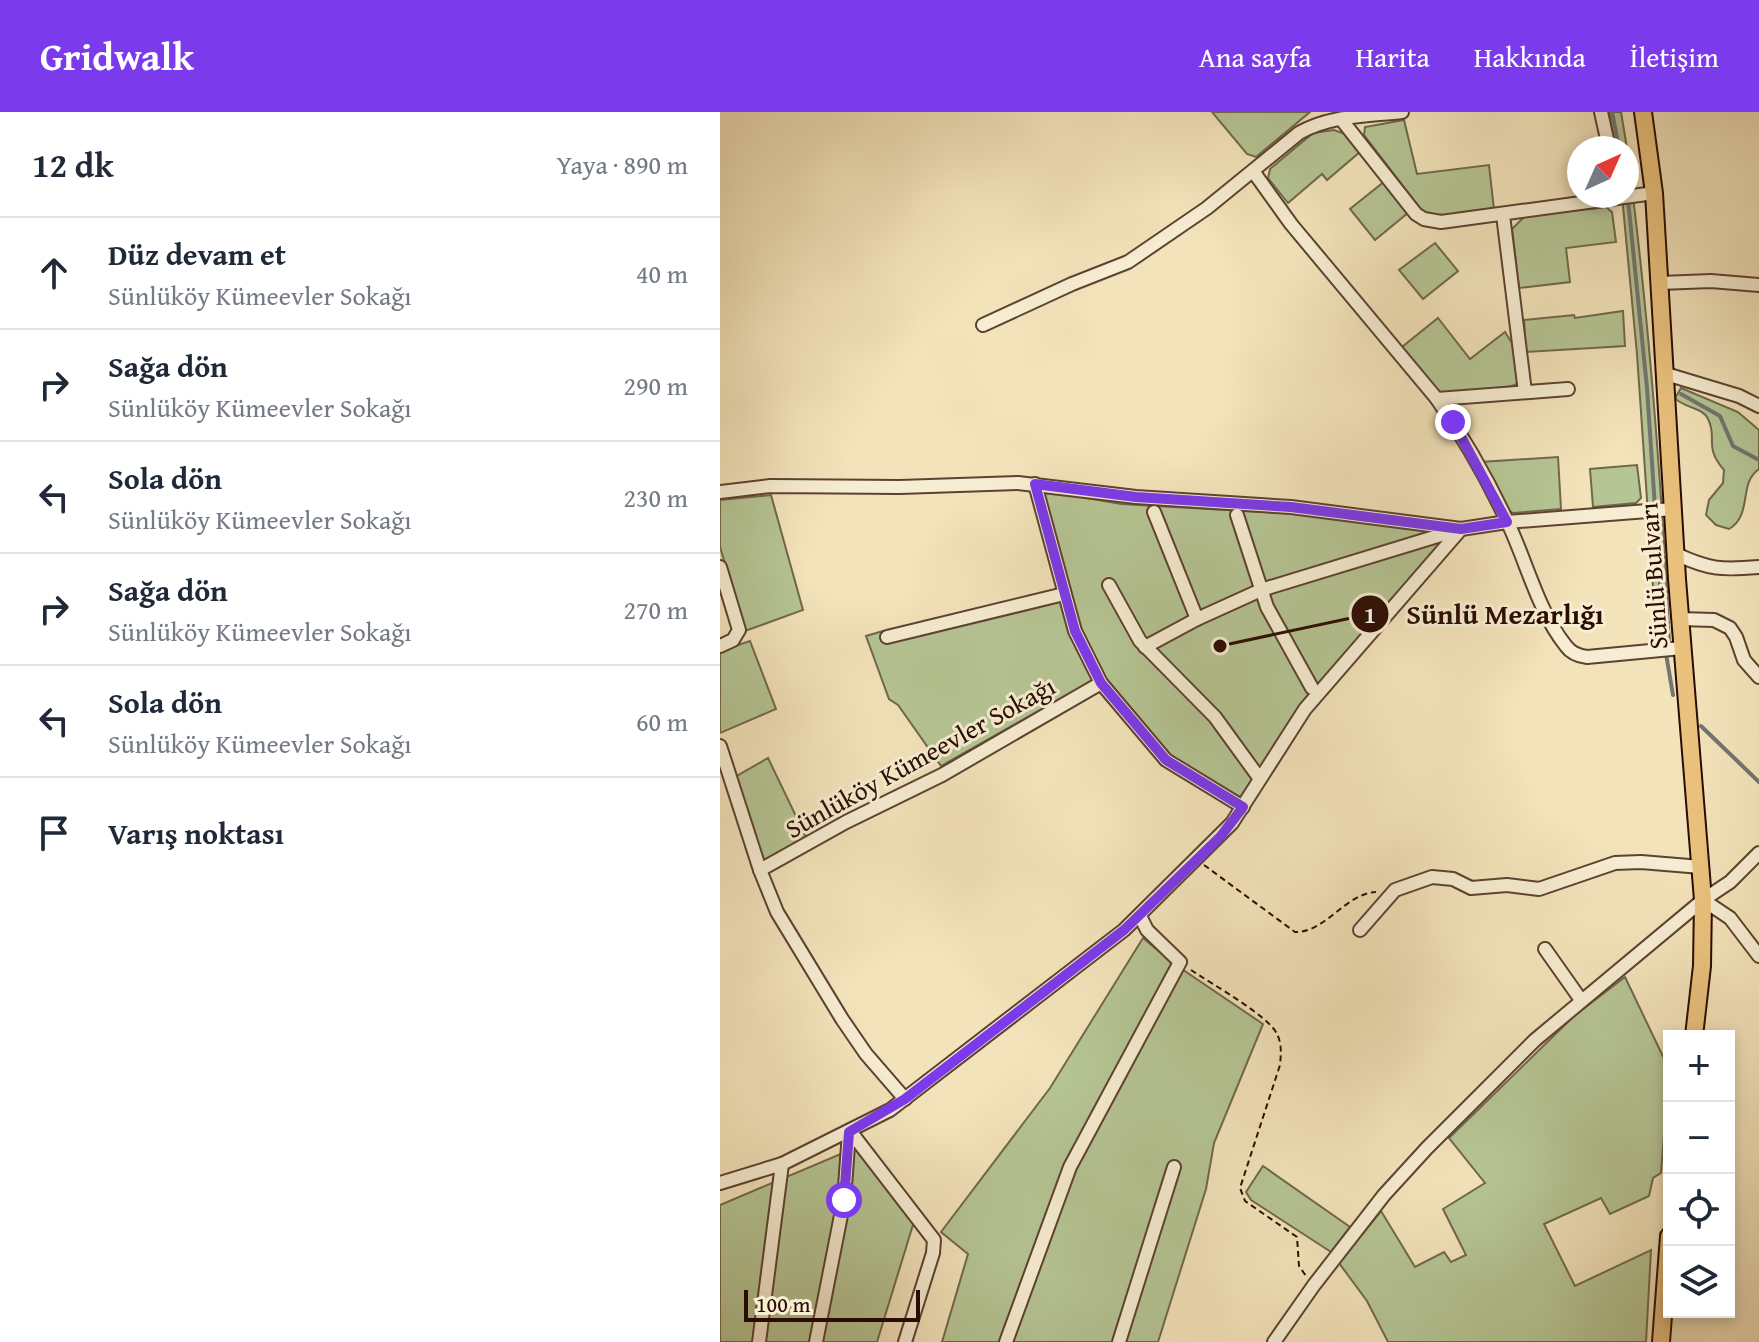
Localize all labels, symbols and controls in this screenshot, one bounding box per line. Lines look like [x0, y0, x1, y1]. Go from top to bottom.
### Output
text: Gridwalk [40, 28, 194, 84]
text: Ana sayfa [1199, 36, 1311, 77]
text: Harita [1355, 36, 1430, 77]
text: Hakkında [1474, 36, 1586, 77]
text: İletişim [1630, 36, 1719, 77]
north arrow [1567, 136, 1639, 208]
text: 12 dk [32, 140, 114, 189]
text: Yaya · 890 m [557, 145, 688, 184]
text: Düz devam et [108, 232, 286, 276]
icon: ahead [32, 251, 76, 295]
text: 40 m [636, 254, 688, 293]
text: Sünlüköy Kümeevler Sokağı [108, 276, 412, 315]
text: Sağa dön [108, 344, 228, 388]
icon: right [32, 363, 76, 407]
text: 290 m [623, 366, 688, 405]
text: Sünlüköy Kümeevler Sokağı [108, 388, 412, 427]
route end [1435, 404, 1471, 440]
text: Sola dön [108, 456, 222, 500]
icon: left [32, 475, 76, 519]
text: 230 m [623, 478, 688, 517]
text: Sünlüköy Kümeevler Sokağı [108, 500, 412, 539]
street label: Sünlü Bulvarı [1628, 501, 1678, 651]
text: Sağa dön [108, 568, 228, 612]
icon: right [32, 587, 76, 631]
callout: Sünlü Mezarlığı [1350, 588, 1620, 640]
text: 270 m [623, 590, 688, 629]
text: Sünlü Mezarlığı [1406, 593, 1604, 634]
text: 1 [1364, 597, 1376, 632]
text: Sünlüköy Kümeevler Sokağı [108, 612, 412, 651]
street label: Sünlüköy Kümeevler Sokağı [778, 666, 1062, 848]
text: Sola dön [108, 680, 222, 724]
icon: left [32, 699, 76, 743]
text: 60 m [636, 702, 688, 741]
text: Sünlüköy Kümeevler Sokağı [108, 724, 412, 763]
icon: arrive [32, 811, 76, 855]
text: Varış noktası [108, 811, 284, 855]
map controls [1663, 1030, 1735, 1318]
button: + [1663, 1030, 1735, 1102]
button: − [1663, 1102, 1735, 1174]
button: locate [1663, 1174, 1735, 1246]
route start [826, 1182, 862, 1218]
button: layers [1663, 1246, 1735, 1318]
scale bar [744, 1286, 920, 1322]
text: 100 m [756, 1288, 811, 1320]

